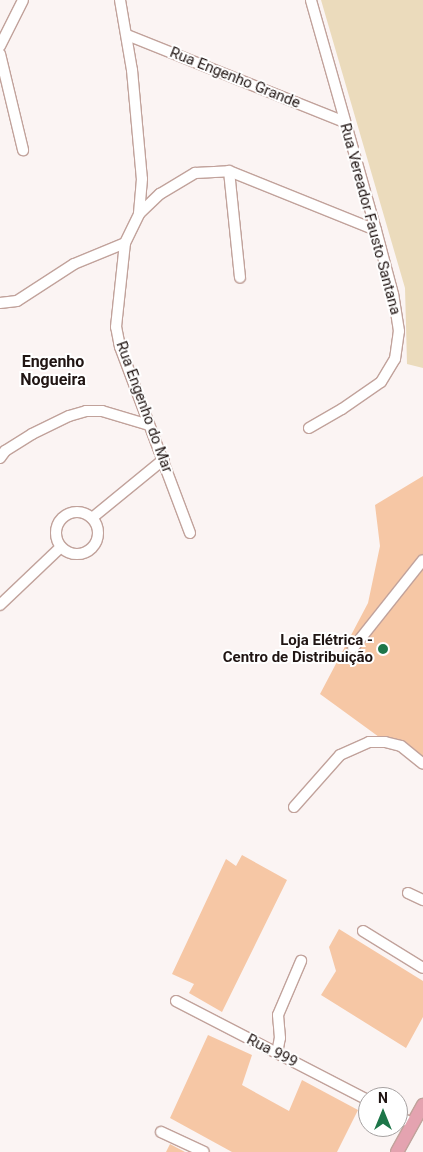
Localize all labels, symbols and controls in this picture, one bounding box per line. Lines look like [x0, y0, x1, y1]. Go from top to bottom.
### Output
street label: Rua Engenho Grande [167, 44, 303, 112]
street label: Rua Vereador Fausto Santana [336, 121, 404, 317]
street label: Rua Engenho do Mar [112, 339, 176, 475]
district label: Engenho Nogueira [20, 352, 86, 390]
place label: Loja Elétrica - Centro de Distribuição [223, 631, 373, 666]
marker: Loja Elétrica - Centro de Distribuição [377, 643, 389, 655]
street label: Rua 999 [244, 1031, 300, 1071]
north arrow [358, 1087, 408, 1137]
text: N [378, 1090, 388, 1106]

